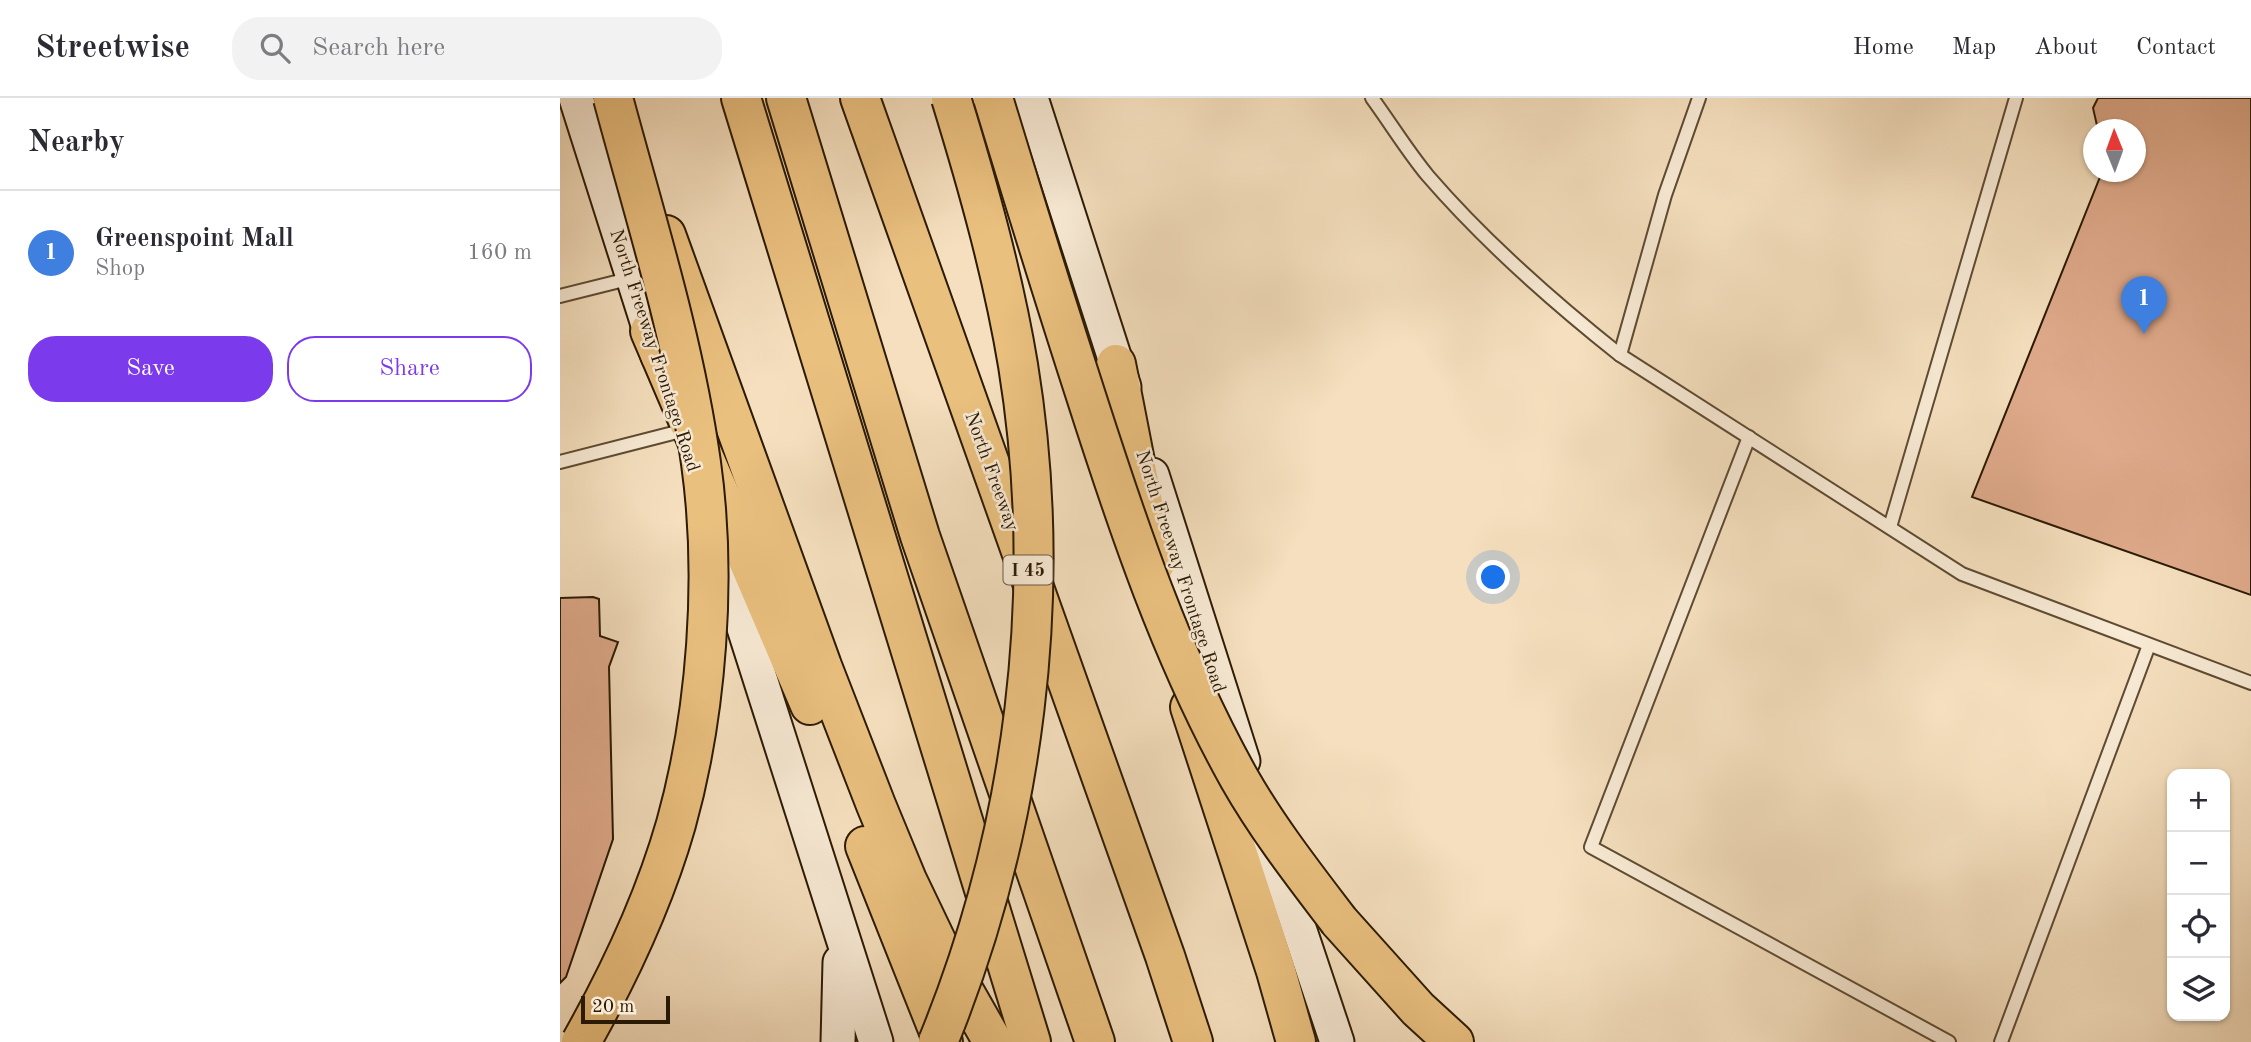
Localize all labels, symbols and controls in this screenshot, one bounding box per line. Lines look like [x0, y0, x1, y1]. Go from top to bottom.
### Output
search box [232, 17, 722, 80]
icon: search [256, 29, 294, 67]
text: Streetwise [35, 32, 190, 65]
text: Search here [312, 35, 445, 61]
text: Home [1853, 36, 1914, 60]
text: Map [1952, 36, 1996, 60]
text: About [2034, 36, 2098, 60]
text: Contact [2136, 36, 2216, 60]
north arrow [2083, 119, 2146, 182]
text: Nearby [28, 128, 125, 158]
text: Greenspoint Mall [95, 226, 294, 252]
street label: North Freeway Frontage Road [605, 227, 702, 475]
text: 1 [44, 241, 58, 264]
text: 160 m [467, 241, 532, 264]
text: Shop [95, 257, 145, 280]
pin: 1 [2121, 276, 2167, 334]
button: Save [28, 336, 273, 402]
button: Share [287, 336, 532, 402]
street label: North Freeway [960, 410, 1021, 534]
street label: North Freeway Frontage Road [1131, 448, 1228, 696]
road number: I 45 [1004, 556, 1052, 584]
your location [1476, 560, 1510, 594]
map controls [2167, 769, 2230, 1021]
button: + [2167, 769, 2230, 832]
button: − [2167, 832, 2230, 895]
button: locate [2167, 895, 2230, 958]
button: layers [2167, 958, 2230, 1021]
scale bar [581, 993, 670, 1025]
text: 20 m [592, 998, 634, 1017]

